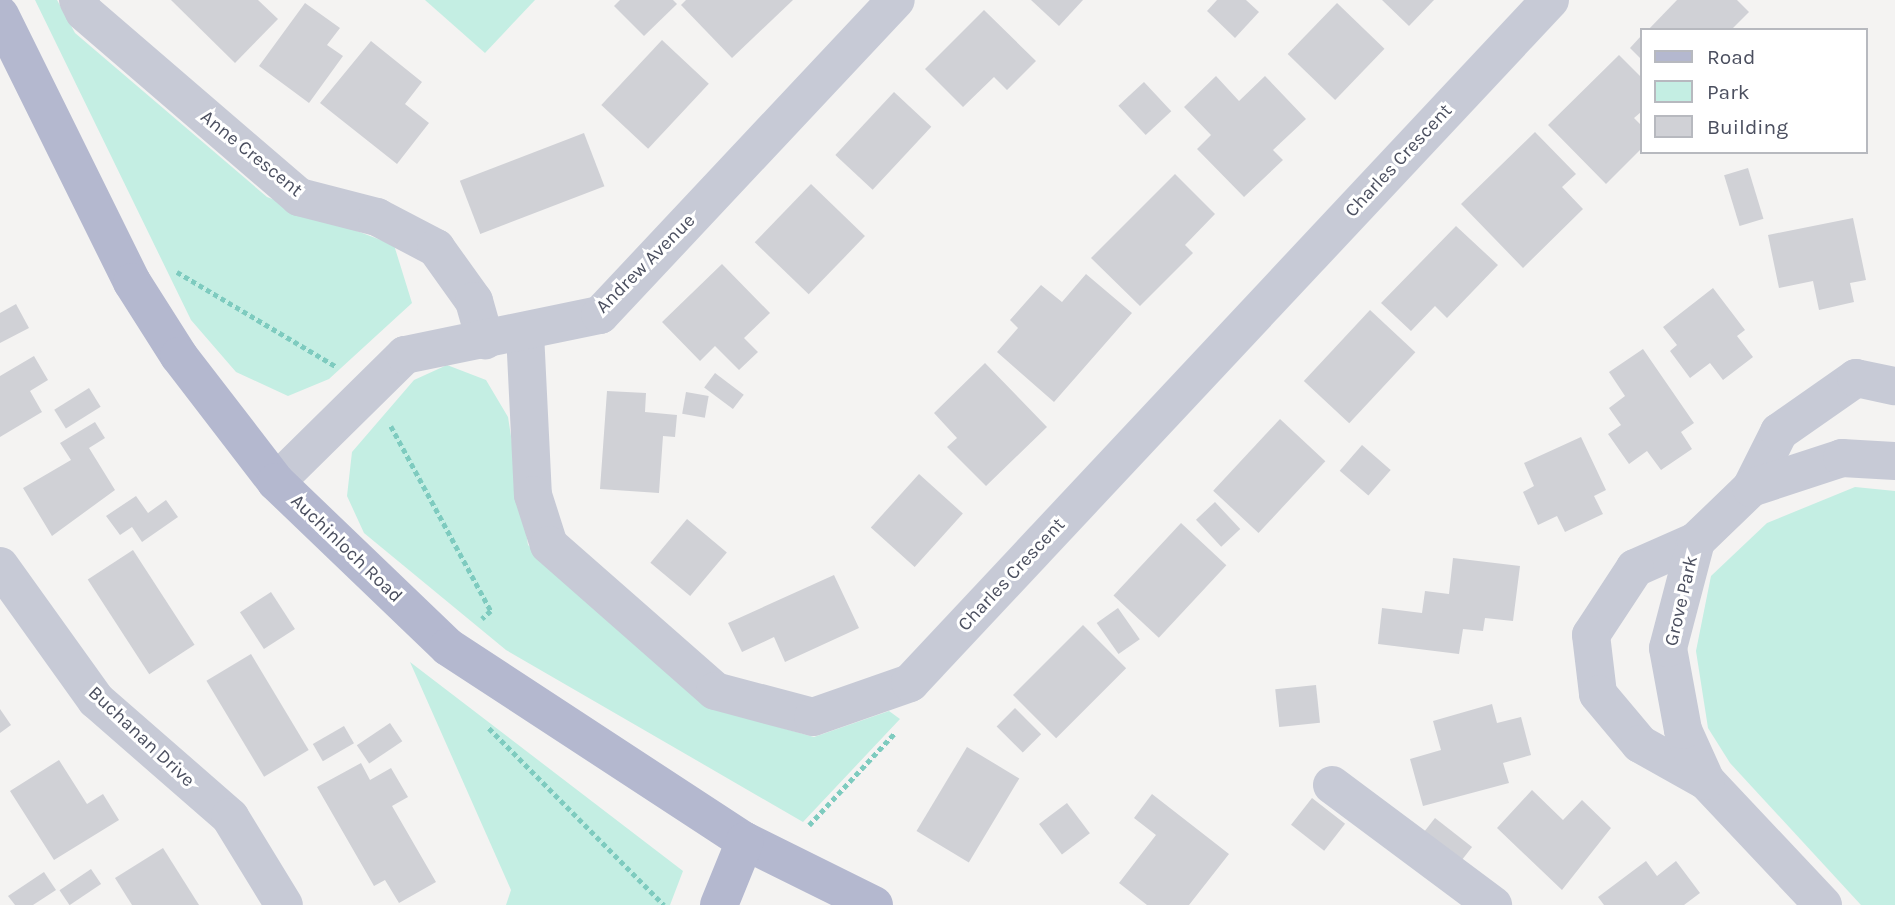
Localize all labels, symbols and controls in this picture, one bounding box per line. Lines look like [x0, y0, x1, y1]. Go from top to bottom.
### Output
legend [1640, 28, 1867, 154]
text: Road [1707, 45, 1755, 69]
text: Park [1707, 80, 1750, 104]
street label: Charles Crescent [1341, 100, 1457, 222]
street label: Anne Crescent [195, 106, 307, 202]
text: Building [1707, 115, 1788, 139]
street label: Andrew Avenue [592, 210, 700, 318]
street label: Auchinloch Road [286, 490, 406, 608]
street label: Charles Crescent [954, 514, 1070, 636]
street label: Grove Park [1661, 554, 1703, 648]
street label: Buchanan Drive [83, 682, 199, 792]

